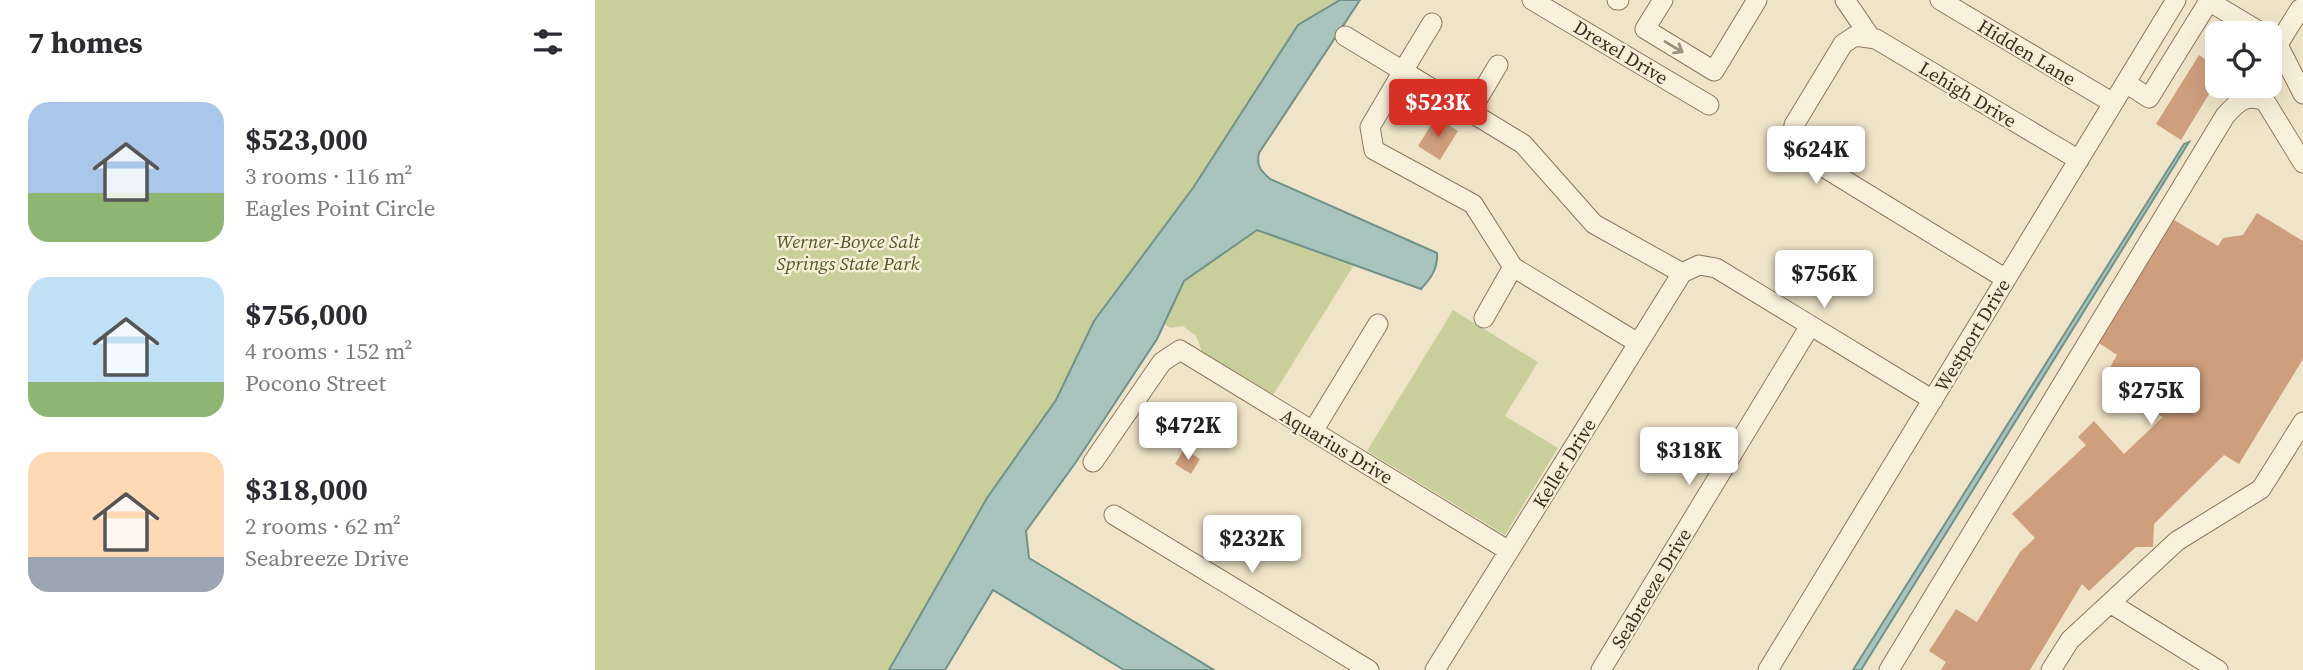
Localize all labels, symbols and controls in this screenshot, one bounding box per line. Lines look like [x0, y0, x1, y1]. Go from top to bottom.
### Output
street label: Hidden Lane [1973, 13, 2081, 91]
street label: Drexel Drive [1569, 14, 1673, 90]
map controls [2205, 21, 2282, 98]
button: locate [2205, 21, 2282, 98]
text: 7 homes [28, 22, 143, 63]
icon: filters [529, 23, 567, 61]
one-way arrow [1663, 40, 1683, 54]
street label: Lehigh Drive [1914, 55, 2022, 133]
pin: $523K [1389, 80, 1487, 139]
text: $523K [1405, 86, 1471, 118]
text: $523,000 [245, 119, 368, 160]
pin: $624K [1767, 127, 1865, 186]
icon: home [84, 130, 168, 214]
text: $624K [1783, 133, 1849, 165]
text: 3 rooms · 116 m² [245, 160, 412, 192]
text: Eagles Point Circle [245, 192, 436, 224]
park label: Werner-Boyce Salt Springs State Park [776, 228, 920, 276]
pin: $756K [1775, 250, 1873, 310]
text: $756K [1791, 257, 1857, 289]
street label: Westport Drive [1928, 274, 2016, 396]
text: $756,000 [245, 294, 368, 335]
icon: home [84, 305, 168, 389]
text: 4 rooms · 152 m² [245, 335, 412, 367]
text: Pocono Street [245, 367, 386, 399]
pin: $275K [2102, 368, 2200, 427]
text: $275K [2118, 374, 2184, 406]
pin: $472K [1139, 402, 1237, 462]
street label: Aquarius Drive [1276, 402, 1398, 490]
text: $472K [1155, 409, 1221, 441]
street label: Keller Drive [1526, 413, 1602, 513]
pin: $318K [1640, 428, 1738, 487]
text: $318K [1656, 434, 1722, 466]
text: $318,000 [245, 469, 368, 510]
icon: home [84, 480, 168, 564]
text: 2 rooms · 62 m² [245, 510, 401, 542]
pin: $232K [1203, 516, 1301, 575]
text: $232K [1219, 522, 1285, 554]
street label: Seabreeze Drive [1605, 523, 1697, 653]
text: Seabreeze Drive [245, 542, 409, 574]

